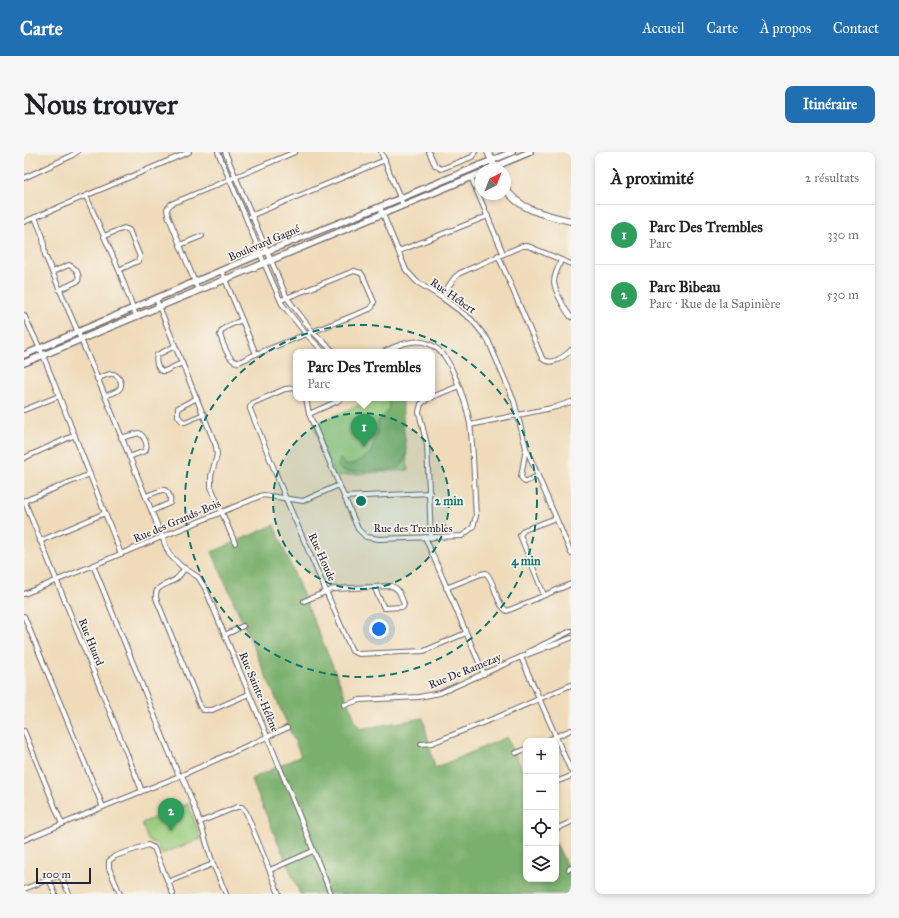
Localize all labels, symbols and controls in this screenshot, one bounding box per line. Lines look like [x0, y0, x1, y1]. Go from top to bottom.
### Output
text: Carte [20, 17, 63, 40]
text: Accueil [642, 20, 685, 37]
text: Carte [707, 20, 738, 37]
text: À propos [760, 20, 811, 37]
text: Contact [833, 20, 879, 37]
button: Itinéraire [785, 86, 875, 123]
text: Nous trouver [24, 87, 177, 122]
north arrow [475, 164, 511, 200]
text: À proximité [611, 168, 694, 189]
text: 2 résultats [805, 170, 859, 186]
text: Parc Des Trembles [649, 218, 763, 236]
street label: Boulevard Gagné [226, 222, 302, 264]
text: 1 [621, 227, 627, 243]
text: 330 m [827, 227, 859, 243]
text: Parc [649, 236, 672, 252]
street label: Rue Hébert [428, 276, 478, 316]
text: Parc Bibeau [649, 278, 721, 296]
text: 2 [621, 287, 627, 303]
text: 530 m [826, 287, 859, 303]
text: Parc · Rue de la Sapinière [649, 296, 780, 312]
popup [293, 349, 435, 401]
text: Parc Des Trembles [307, 358, 421, 376]
text: Parc [307, 376, 330, 392]
pin: 1 [351, 414, 377, 447]
centre of rings [354, 494, 368, 508]
text: 2 min [435, 494, 464, 508]
street label: Rue des Grands-Bois [131, 497, 223, 545]
street label: Rue des Trembles [374, 522, 452, 535]
street label: Rue Houde [306, 531, 339, 584]
text: 4 min [511, 554, 541, 569]
street label: Rue Huard [76, 616, 107, 668]
your location [369, 619, 389, 639]
street label: Rue Sainte-Hélène [236, 650, 282, 734]
street label: Rue De Ramezay [427, 650, 504, 691]
map controls [523, 738, 559, 882]
button: + [523, 738, 559, 774]
button: − [523, 774, 559, 810]
pin: 2 [158, 798, 184, 831]
button: locate [523, 810, 559, 846]
button: layers [523, 846, 559, 882]
scale bar [36, 866, 91, 885]
text: 100 m [42, 868, 71, 881]

